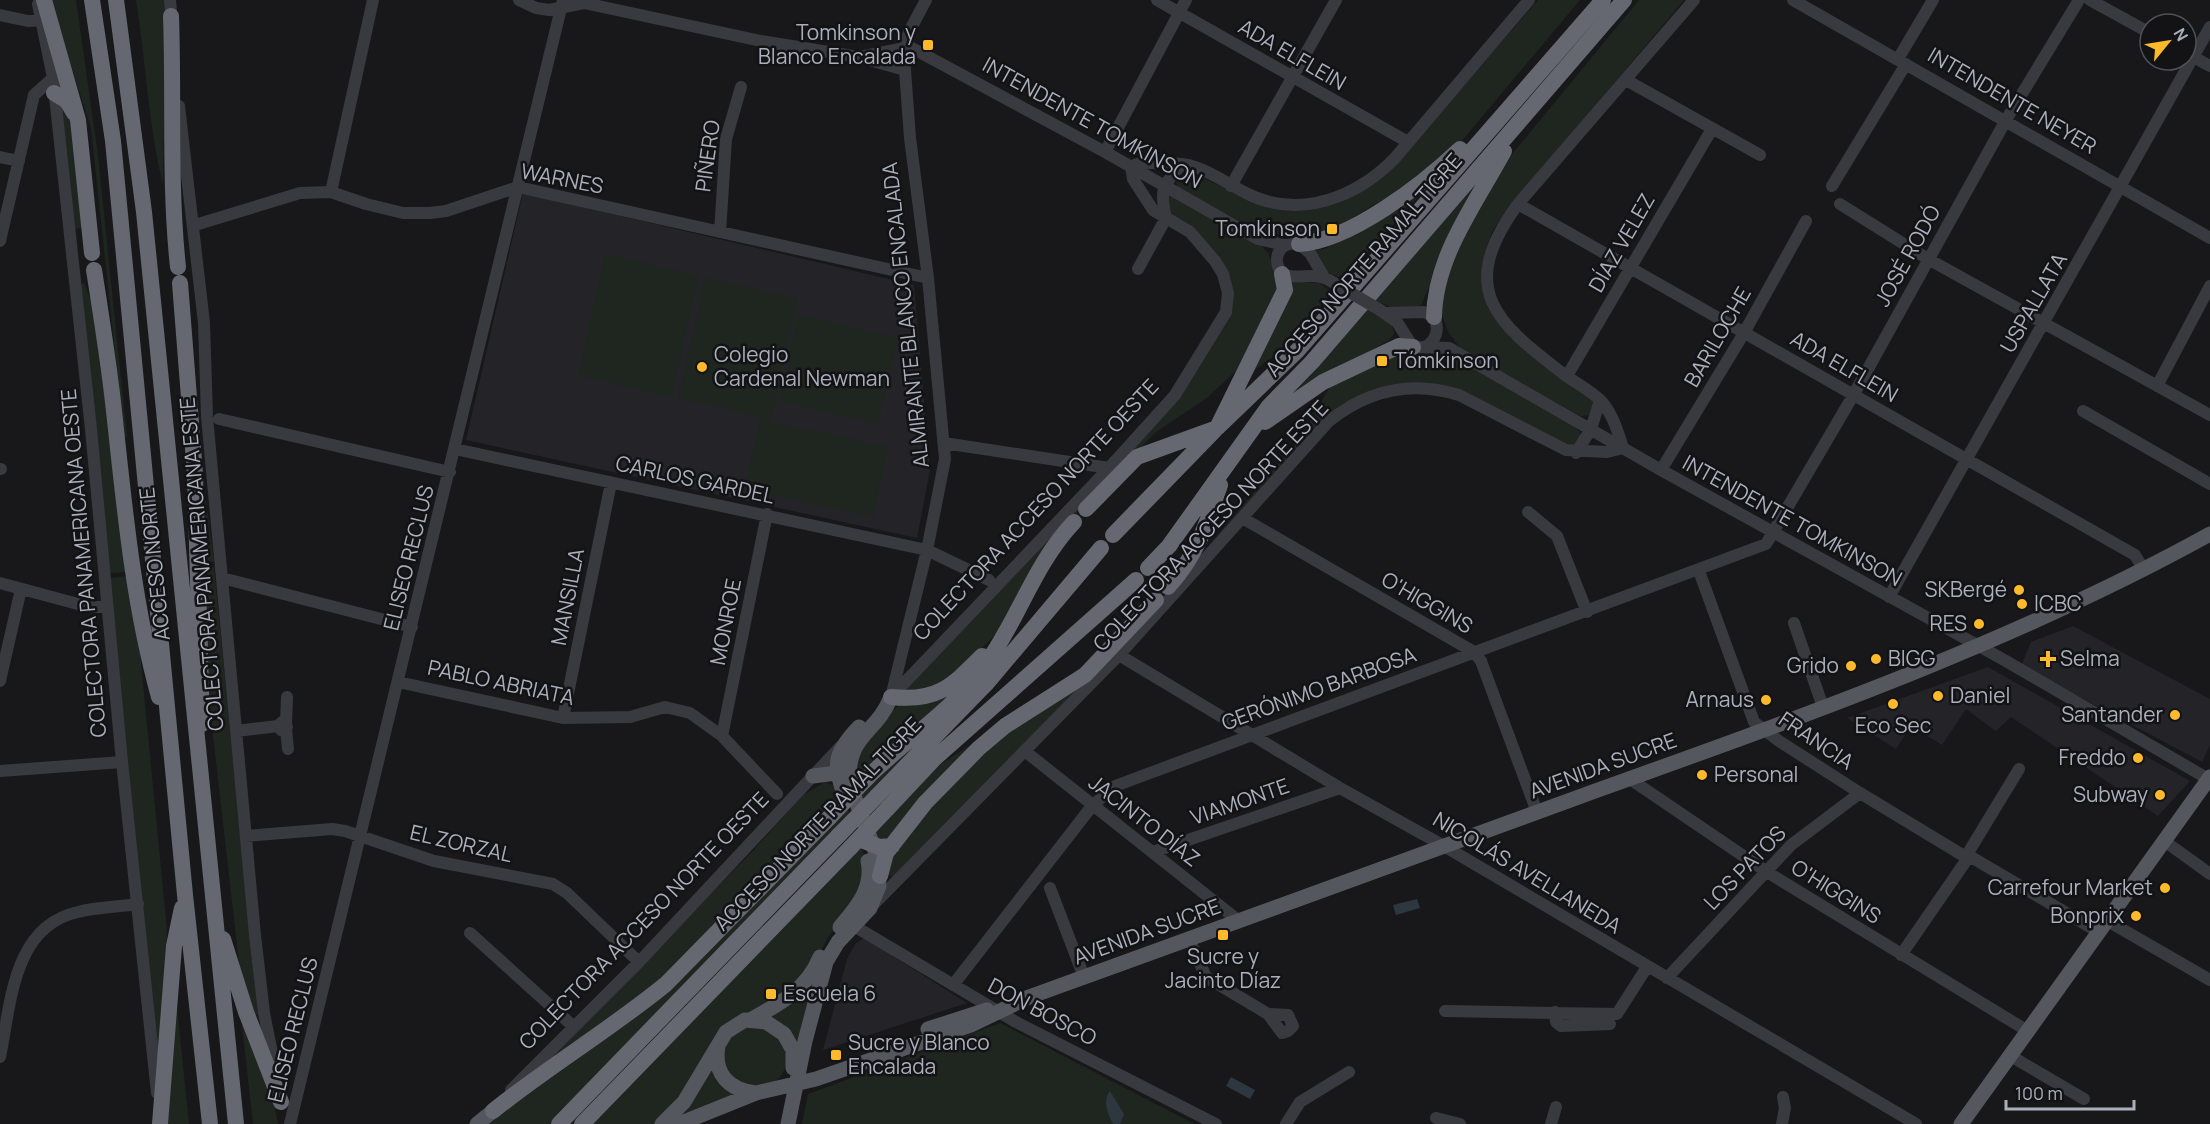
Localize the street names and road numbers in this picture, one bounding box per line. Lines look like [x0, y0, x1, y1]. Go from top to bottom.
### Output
street label: ADA ELFLEIN [1234, 12, 1351, 96]
street label: INTENDENTE NEYER [1923, 40, 2102, 160]
street label: INTENDENTE TOMKINSON [978, 50, 1207, 194]
street label: PIÑERO [688, 118, 726, 194]
street label: ACCESO NORTE RAMAL TIGRE [1259, 147, 1468, 382]
street label: WARNES [519, 156, 606, 200]
street label: ALMIRANTE BLANCO ENCALADA [875, 161, 935, 469]
street label: DÍAZ VELEZ [1582, 188, 1661, 297]
street label: JOSÉ RODÓ [1868, 200, 1946, 311]
street label: USPALLATA [1993, 247, 2073, 358]
street label: BARILOCHE [1677, 281, 1757, 392]
street label: ADA ELFLEIN [1786, 324, 1903, 408]
street label: COLECTORA ACCESO NORTE OESTE [906, 372, 1164, 646]
street label: COLECTORA PANAMERICANA OESTE [54, 387, 112, 739]
street label: COLECTORA ACCESO NORTE ESTE [1087, 394, 1334, 657]
street label: COLECTORA PANAMERICANA ESTE [172, 396, 230, 732]
street label: INTENDENTE TOMKINSON [1678, 448, 1907, 592]
street label: CARLOS GARDEL [613, 449, 777, 510]
street label: ELISEO RECLUS [376, 482, 440, 633]
street label: ACCESO NORTE [132, 486, 176, 642]
street label: MANSILLA [544, 546, 590, 648]
street label: O'HIGGINS [1377, 565, 1478, 639]
street label: MONROE [703, 576, 747, 667]
street label: GERÓNIMO BARBOSA [1217, 640, 1420, 736]
street label: PABLO ABRIATA [425, 653, 577, 711]
street label: FRANCIA [1774, 705, 1860, 775]
street label: ACCESO NORTE RAMAL TIGRE [708, 710, 927, 936]
street label: AVENIDA SUCRE [1525, 725, 1680, 805]
street label: JACINTO DÍAZ [1083, 768, 1206, 872]
street label: VIAMONTE [1187, 771, 1293, 831]
street label: COLECTORA ACCESO NORTE OESTE [512, 785, 774, 1055]
street label: NICOLÁS AVELLANEDA [1428, 805, 1627, 939]
street label: EL ZORZAL [407, 818, 515, 868]
street label: LOS PATOS [1697, 819, 1792, 916]
street label: O'HIGGINS [1786, 853, 1887, 930]
street label: AVENIDA SUCRE [1069, 891, 1224, 971]
street label: ELISEO RECLUS [260, 954, 324, 1105]
street label: DON BOSCO [983, 971, 1102, 1051]

